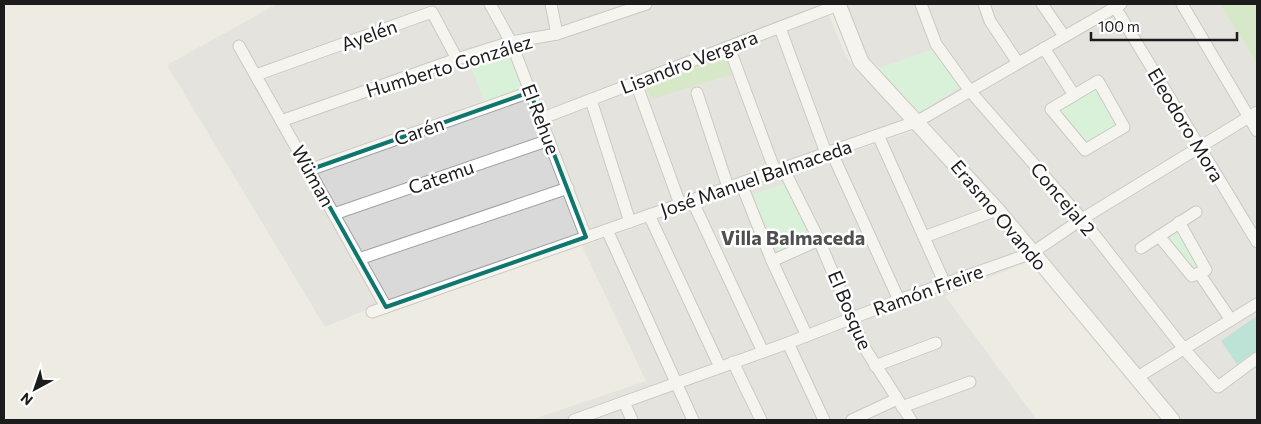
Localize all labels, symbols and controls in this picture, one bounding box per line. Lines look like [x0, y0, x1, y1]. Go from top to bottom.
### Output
scale bar [1091, 10, 1237, 42]
street label: Ayelén [338, 14, 400, 55]
text: 100 m [1098, 17, 1140, 35]
street label: Lisandro Vergara [617, 25, 761, 98]
street label: Humberto González [363, 29, 535, 102]
street label: Eleodoro Mora [1143, 64, 1229, 186]
street label: El Rehue [518, 80, 565, 157]
street label: Carén [391, 111, 447, 150]
street label: José Manuel Balmaceda [657, 134, 855, 221]
street label: Wüman [287, 141, 340, 210]
street label: Catemu [405, 155, 477, 198]
street label: Erasmo Ovando [947, 155, 1052, 275]
street label: Concejal 2 [1026, 157, 1101, 240]
district label: Villa Balmaceda [721, 225, 865, 249]
street label: Ramón Freire [870, 259, 986, 320]
street label: El Bosque [824, 267, 877, 353]
north arrow [10, 364, 60, 414]
text: N [17, 389, 36, 409]

